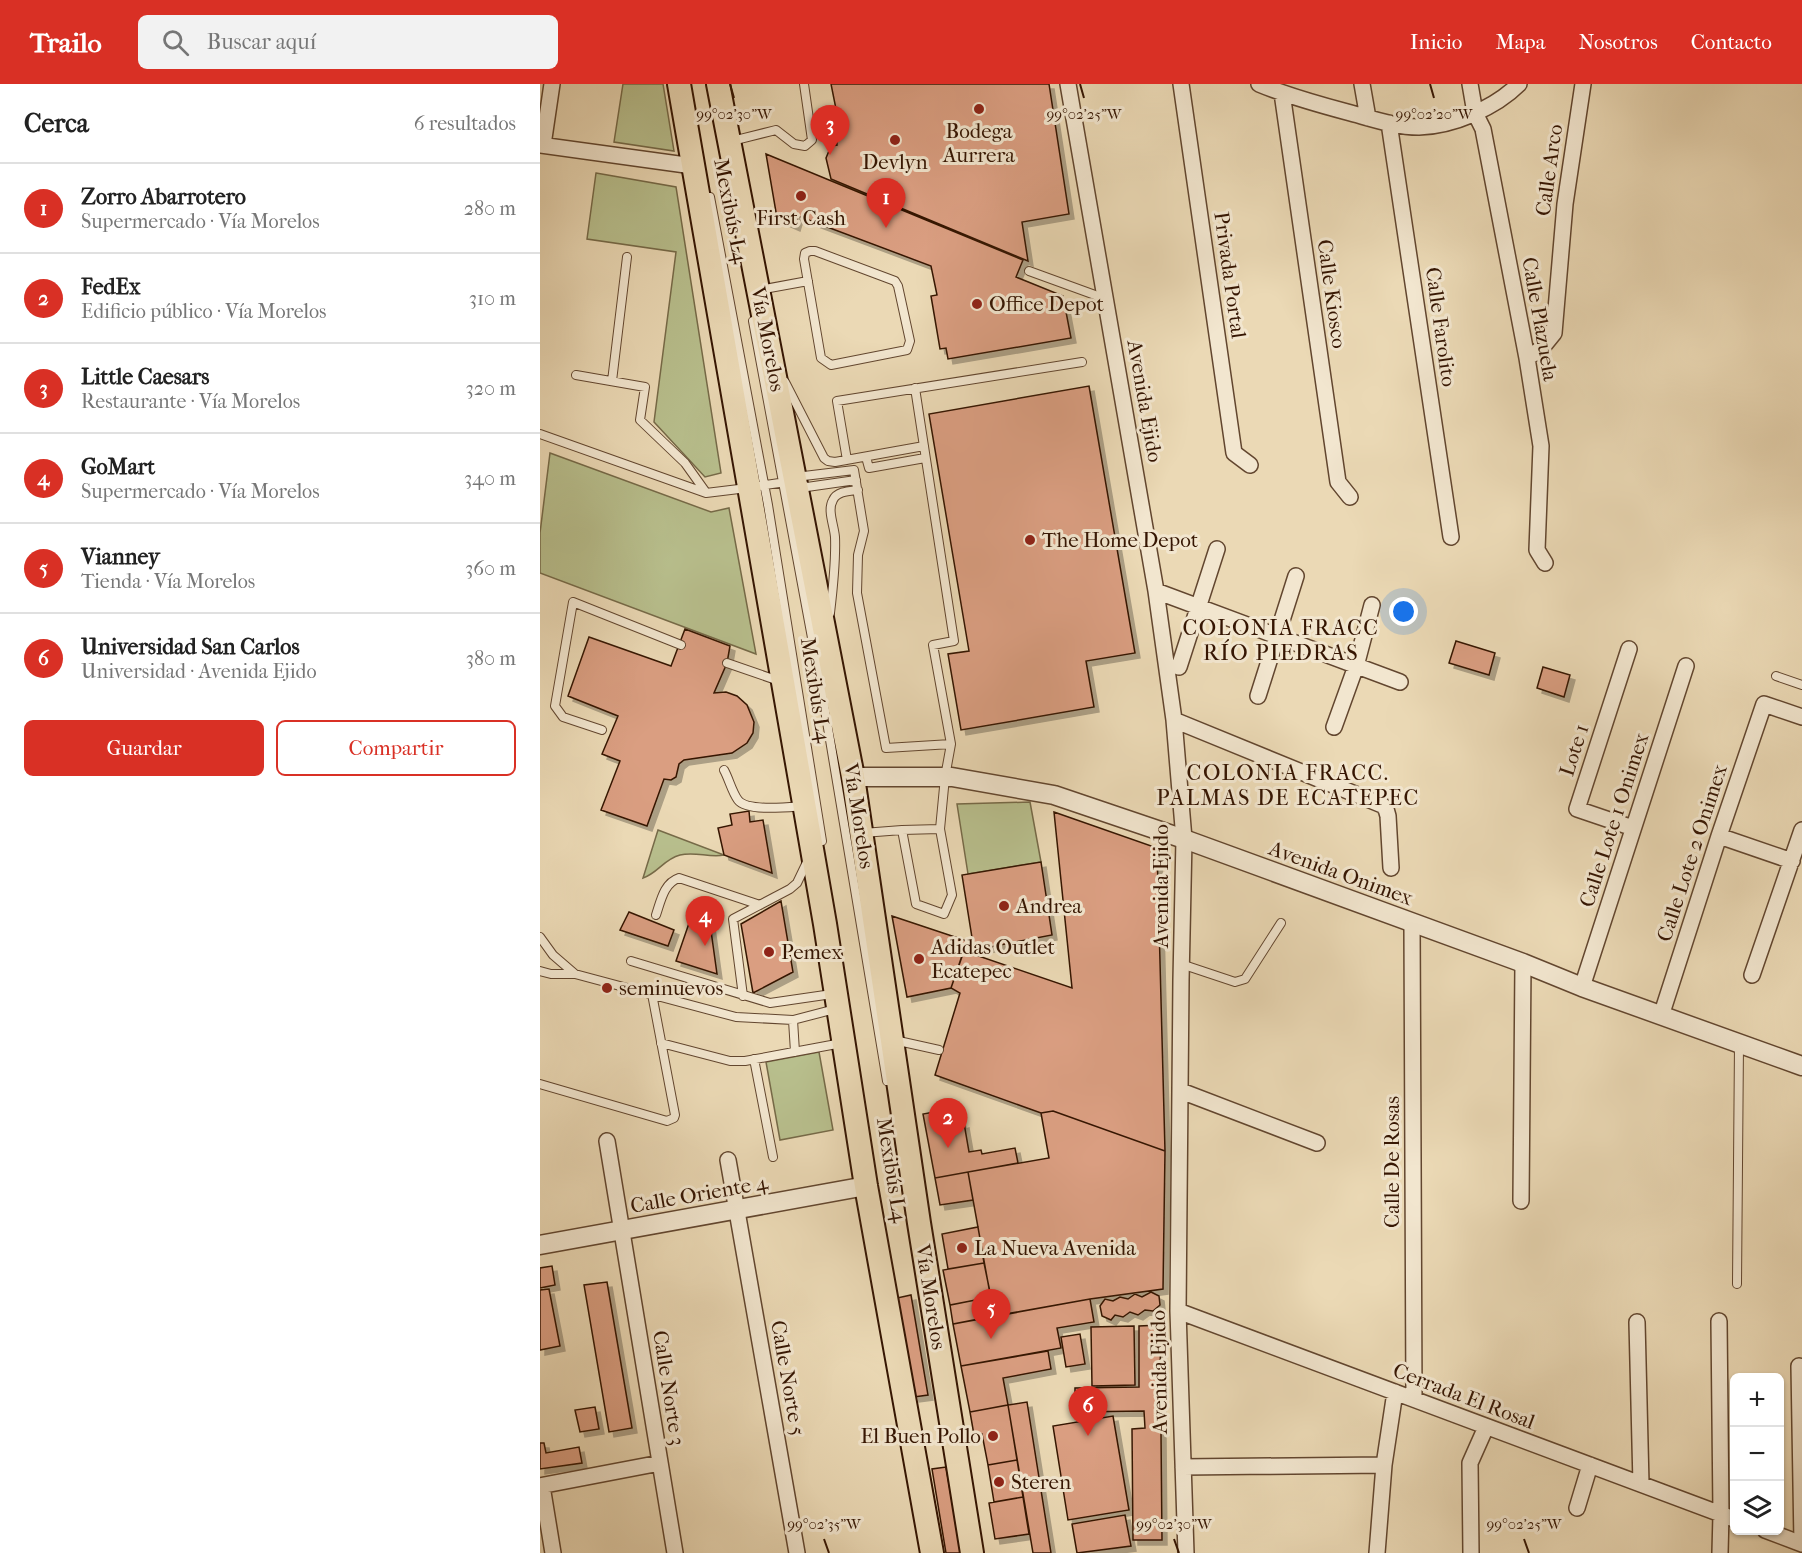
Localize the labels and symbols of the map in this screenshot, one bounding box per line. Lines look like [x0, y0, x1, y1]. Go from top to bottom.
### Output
marker: Bodega Aurrera [972, 102, 986, 116]
text: 99°02'30"W [696, 105, 773, 123]
text: 99°02'25"W [1046, 105, 1123, 123]
text: 99°02'20"W [1396, 105, 1474, 123]
pin: 3 [810, 106, 850, 155]
place label: Bodega Aurrera [942, 119, 1015, 167]
street label: Calle Arco [1531, 122, 1567, 218]
marker: Devlyn [888, 133, 902, 147]
place label: Devlyn [862, 150, 928, 174]
street label: Mexibús L4 [709, 157, 753, 266]
pin: 1 [866, 178, 906, 228]
marker: First Cash [794, 189, 808, 203]
place label: First Cash [756, 206, 846, 230]
street label: Privada Portal [1209, 210, 1251, 340]
street label: Calle Kiosco [1312, 238, 1352, 350]
street label: Calle Plazuela [1517, 255, 1563, 383]
street label: Calle Farolito [1421, 266, 1461, 388]
street label: Vía Morelos [746, 284, 790, 394]
place label: Office Depot [989, 292, 1104, 316]
marker: Office Depot [970, 297, 984, 311]
street label: Avenida Ejido [1122, 337, 1168, 464]
place label: The Home Depot [1042, 528, 1199, 552]
marker: The Home Depot [1023, 533, 1037, 547]
your location [1389, 597, 1418, 626]
district label: COLONIA FRACC RÍO PIEDRAS [1182, 615, 1380, 666]
street label: Mexibús L4 [796, 636, 836, 745]
street label: Lote 1 [1554, 721, 1594, 779]
street label: Calle Lote 1 Onimex [1575, 730, 1653, 910]
district label: COLONIA FRACC. PALMAS DE ECATEPEC [1156, 760, 1420, 811]
street label: Vía Morelos [839, 761, 879, 871]
street label: Calle Lote 2 Onimex [1652, 761, 1732, 945]
street label: Avenida Ejido [1149, 824, 1173, 949]
street label: Avenida Onimex [1265, 836, 1416, 910]
place label: Andrea [1015, 894, 1082, 918]
pin: 4 [686, 896, 724, 946]
marker: Andrea [997, 899, 1011, 913]
place label: Adidas Outlet Ecatepec [930, 935, 1055, 983]
place label: Pemex [781, 940, 842, 964]
marker: Pemex [762, 945, 776, 959]
marker: Adidas Outlet Ecatepec [912, 952, 926, 966]
place label: seminuevos [619, 976, 723, 1000]
marker: seminuevos [600, 981, 614, 995]
street label: Calle De Rosas [1380, 1096, 1404, 1228]
pin: 2 [928, 1098, 968, 1148]
street label: Mexibús L4 [872, 1116, 912, 1225]
street label: Calle Oriente 4 [628, 1170, 770, 1218]
place label: La Nueva Avenida [974, 1236, 1136, 1260]
marker: La Nueva Avenida [955, 1241, 969, 1255]
street label: Vía Morelos [911, 1242, 951, 1352]
pin: 5 [972, 1290, 1010, 1339]
street label: Avenida Ejido [1146, 1310, 1172, 1435]
street label: Calle Norte 5 [766, 1318, 810, 1438]
street label: Calle Norte 3 [648, 1329, 690, 1447]
street label: Cerrada El Rosal [1390, 1358, 1538, 1434]
pin: 6 [1068, 1386, 1108, 1436]
place label: El Buen Pollo [861, 1424, 981, 1448]
marker: El Buen Pollo [986, 1429, 1000, 1443]
place label: Steren [1011, 1470, 1071, 1494]
marker: Steren [992, 1475, 1006, 1489]
text: 99°02'35"W [787, 1515, 862, 1533]
text: 99°02'30"W [1136, 1515, 1213, 1533]
text: 99°02'25"W [1486, 1515, 1563, 1533]

